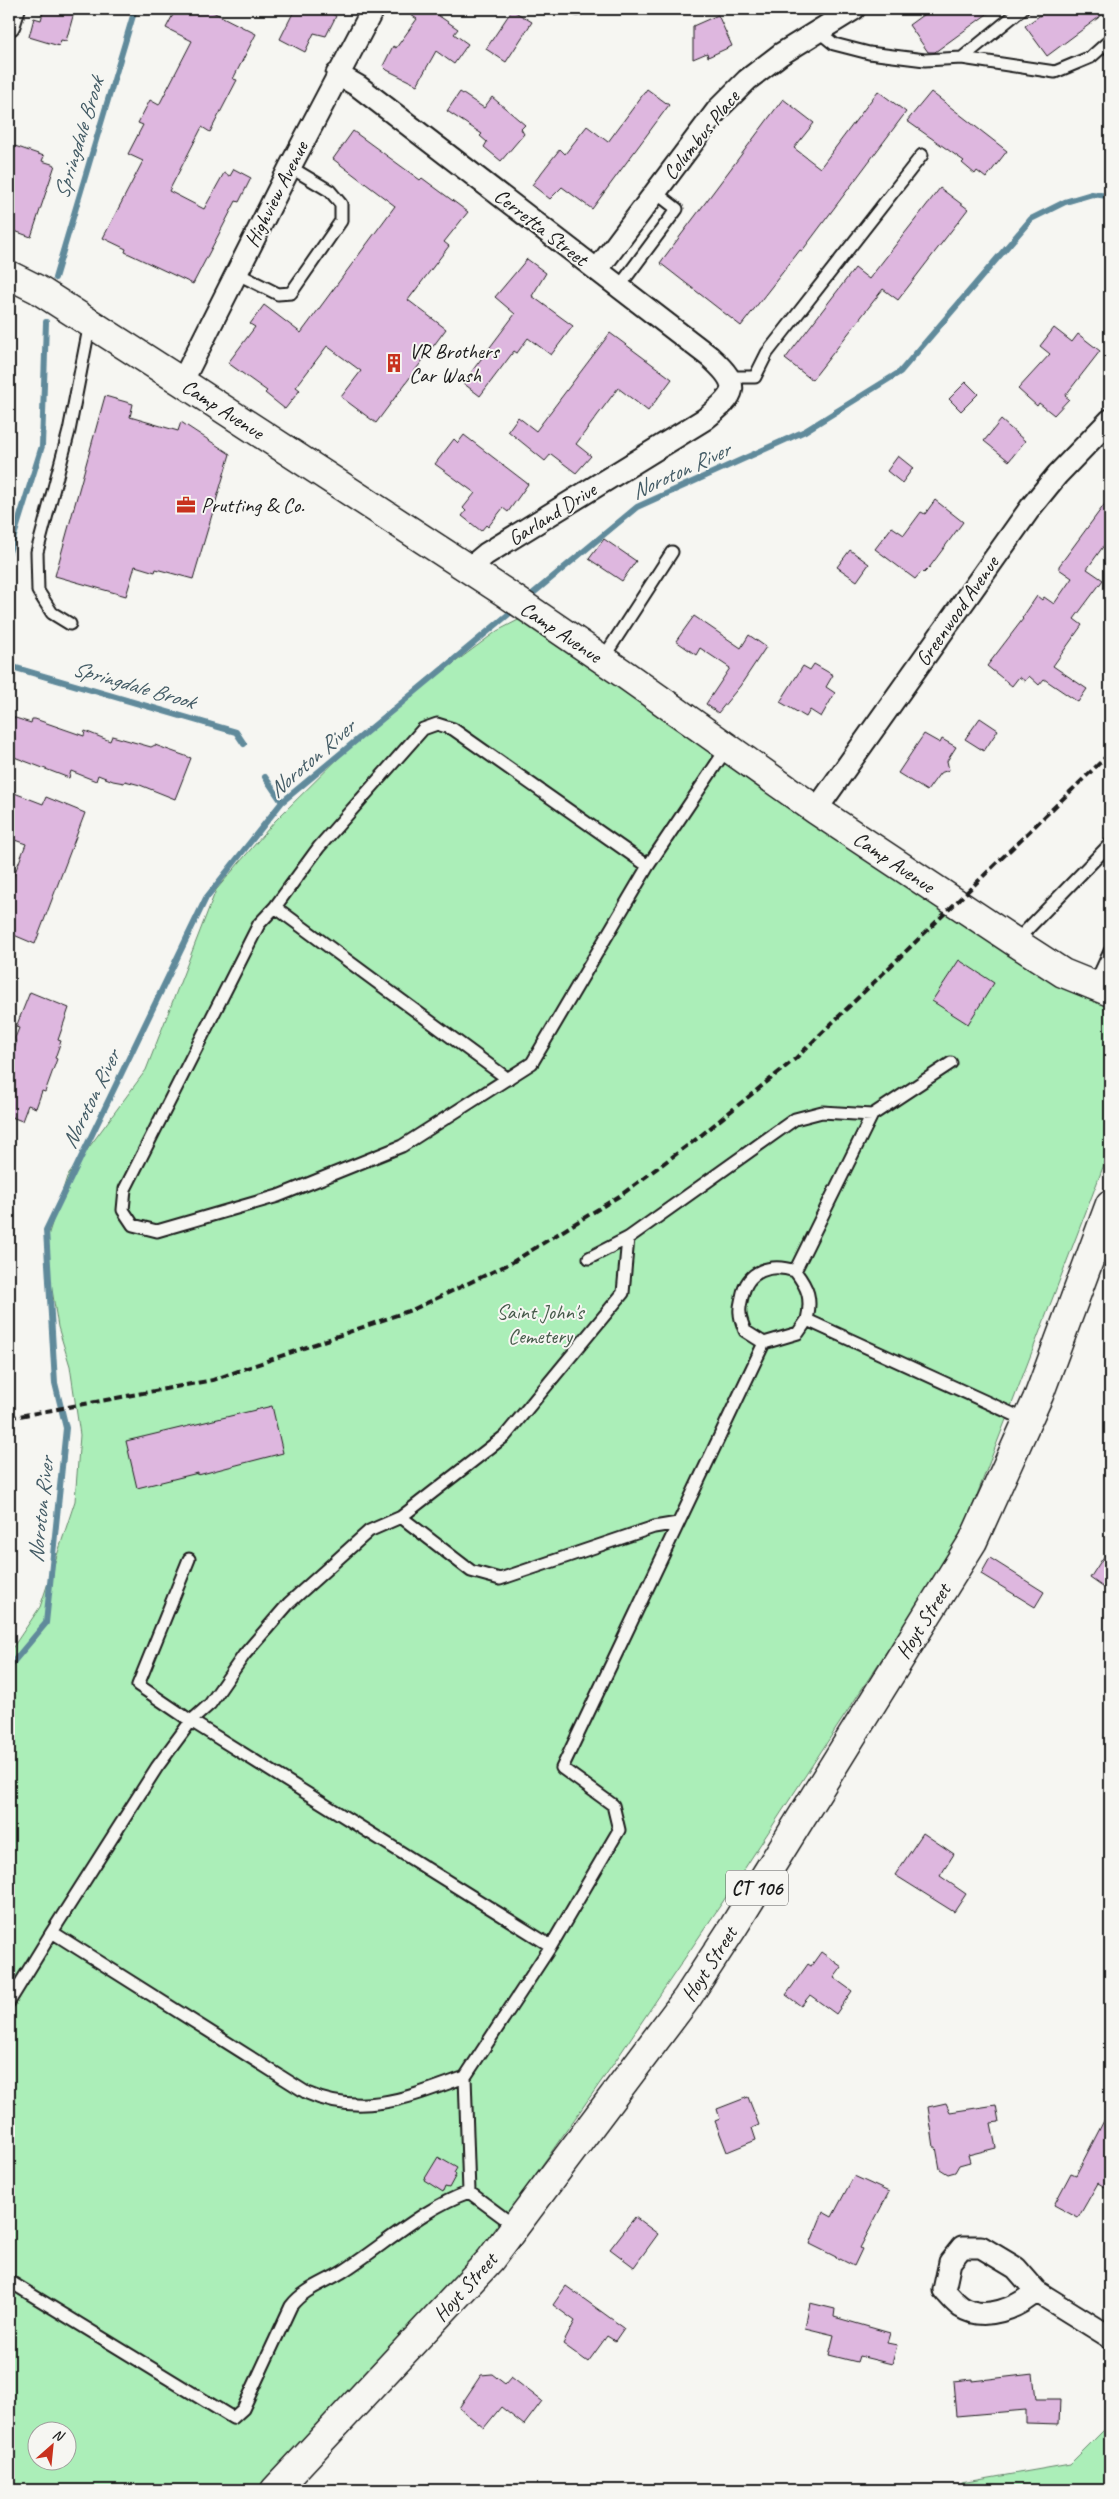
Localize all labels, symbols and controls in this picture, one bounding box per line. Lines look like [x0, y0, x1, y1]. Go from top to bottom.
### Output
water label: Springdale Brook [47, 70, 112, 202]
street label: Columbus Place [657, 84, 746, 185]
street label: Highview Avenue [238, 136, 314, 251]
street label: Cerretta Street [489, 182, 595, 273]
place label: VR Brothers Car Wash [409, 338, 500, 388]
building icon: VR Brothers Car Wash [383, 352, 405, 374]
street label: Camp Avenue [177, 373, 271, 446]
water label: Noroton River [627, 435, 737, 506]
street label: Garland Drive [503, 476, 603, 551]
place label: Prutting & Co. [201, 492, 305, 518]
office icon: Prutting & Co. [175, 494, 197, 516]
street label: Greenwood Avenue [910, 549, 1006, 671]
street label: Camp Avenue [515, 595, 608, 670]
water label: Springdale Brook [70, 654, 202, 717]
water label: Noroton River [263, 712, 363, 804]
street label: Camp Avenue [848, 825, 941, 900]
water label: Noroton River [55, 1043, 128, 1153]
park label: Saint John's Cemetery [496, 1299, 585, 1349]
water label: Noroton River [22, 1453, 61, 1564]
street label: Hoyt Street [890, 1577, 957, 1663]
road number: CT 106 [726, 1870, 788, 1906]
street label: Hoyt Street [675, 1920, 744, 2006]
street label: Hoyt Street [427, 2246, 504, 2327]
north arrow [28, 2422, 78, 2472]
text: N [50, 2425, 67, 2445]

